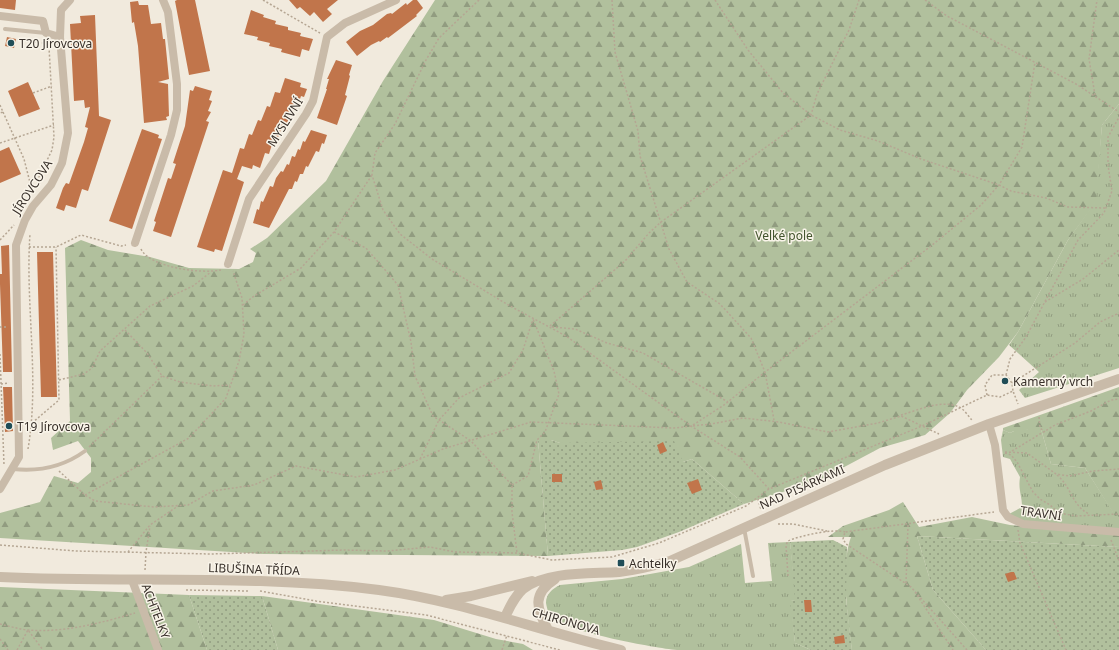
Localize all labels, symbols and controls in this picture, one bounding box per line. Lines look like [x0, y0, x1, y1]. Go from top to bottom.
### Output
place label: T20 Jírovcova [19, 35, 92, 52]
marker: T20 Jírovcova [6, 38, 16, 48]
street label: MYSLIVNÍ [263, 94, 307, 150]
street label: JÍROVCOVA [7, 156, 56, 219]
park label: Velké pole [755, 227, 813, 244]
place label: Kamenný vrch [1013, 373, 1093, 390]
marker: Kamenný vrch [1000, 376, 1010, 386]
place label: T19 Jírovcova [17, 418, 90, 435]
marker: T19 Jírovcova [4, 421, 14, 431]
street label: NAD PISÁRKAMI [757, 461, 847, 513]
street label: TRAVNÍ [1019, 502, 1063, 524]
place label: Achtelky [629, 555, 677, 572]
marker: Achtelky [616, 558, 626, 568]
street label: LIBUŠINA TŘÍDA [208, 559, 301, 579]
street label: ACHTELKY [138, 581, 174, 641]
street label: CHIRONOVA [530, 603, 602, 639]

